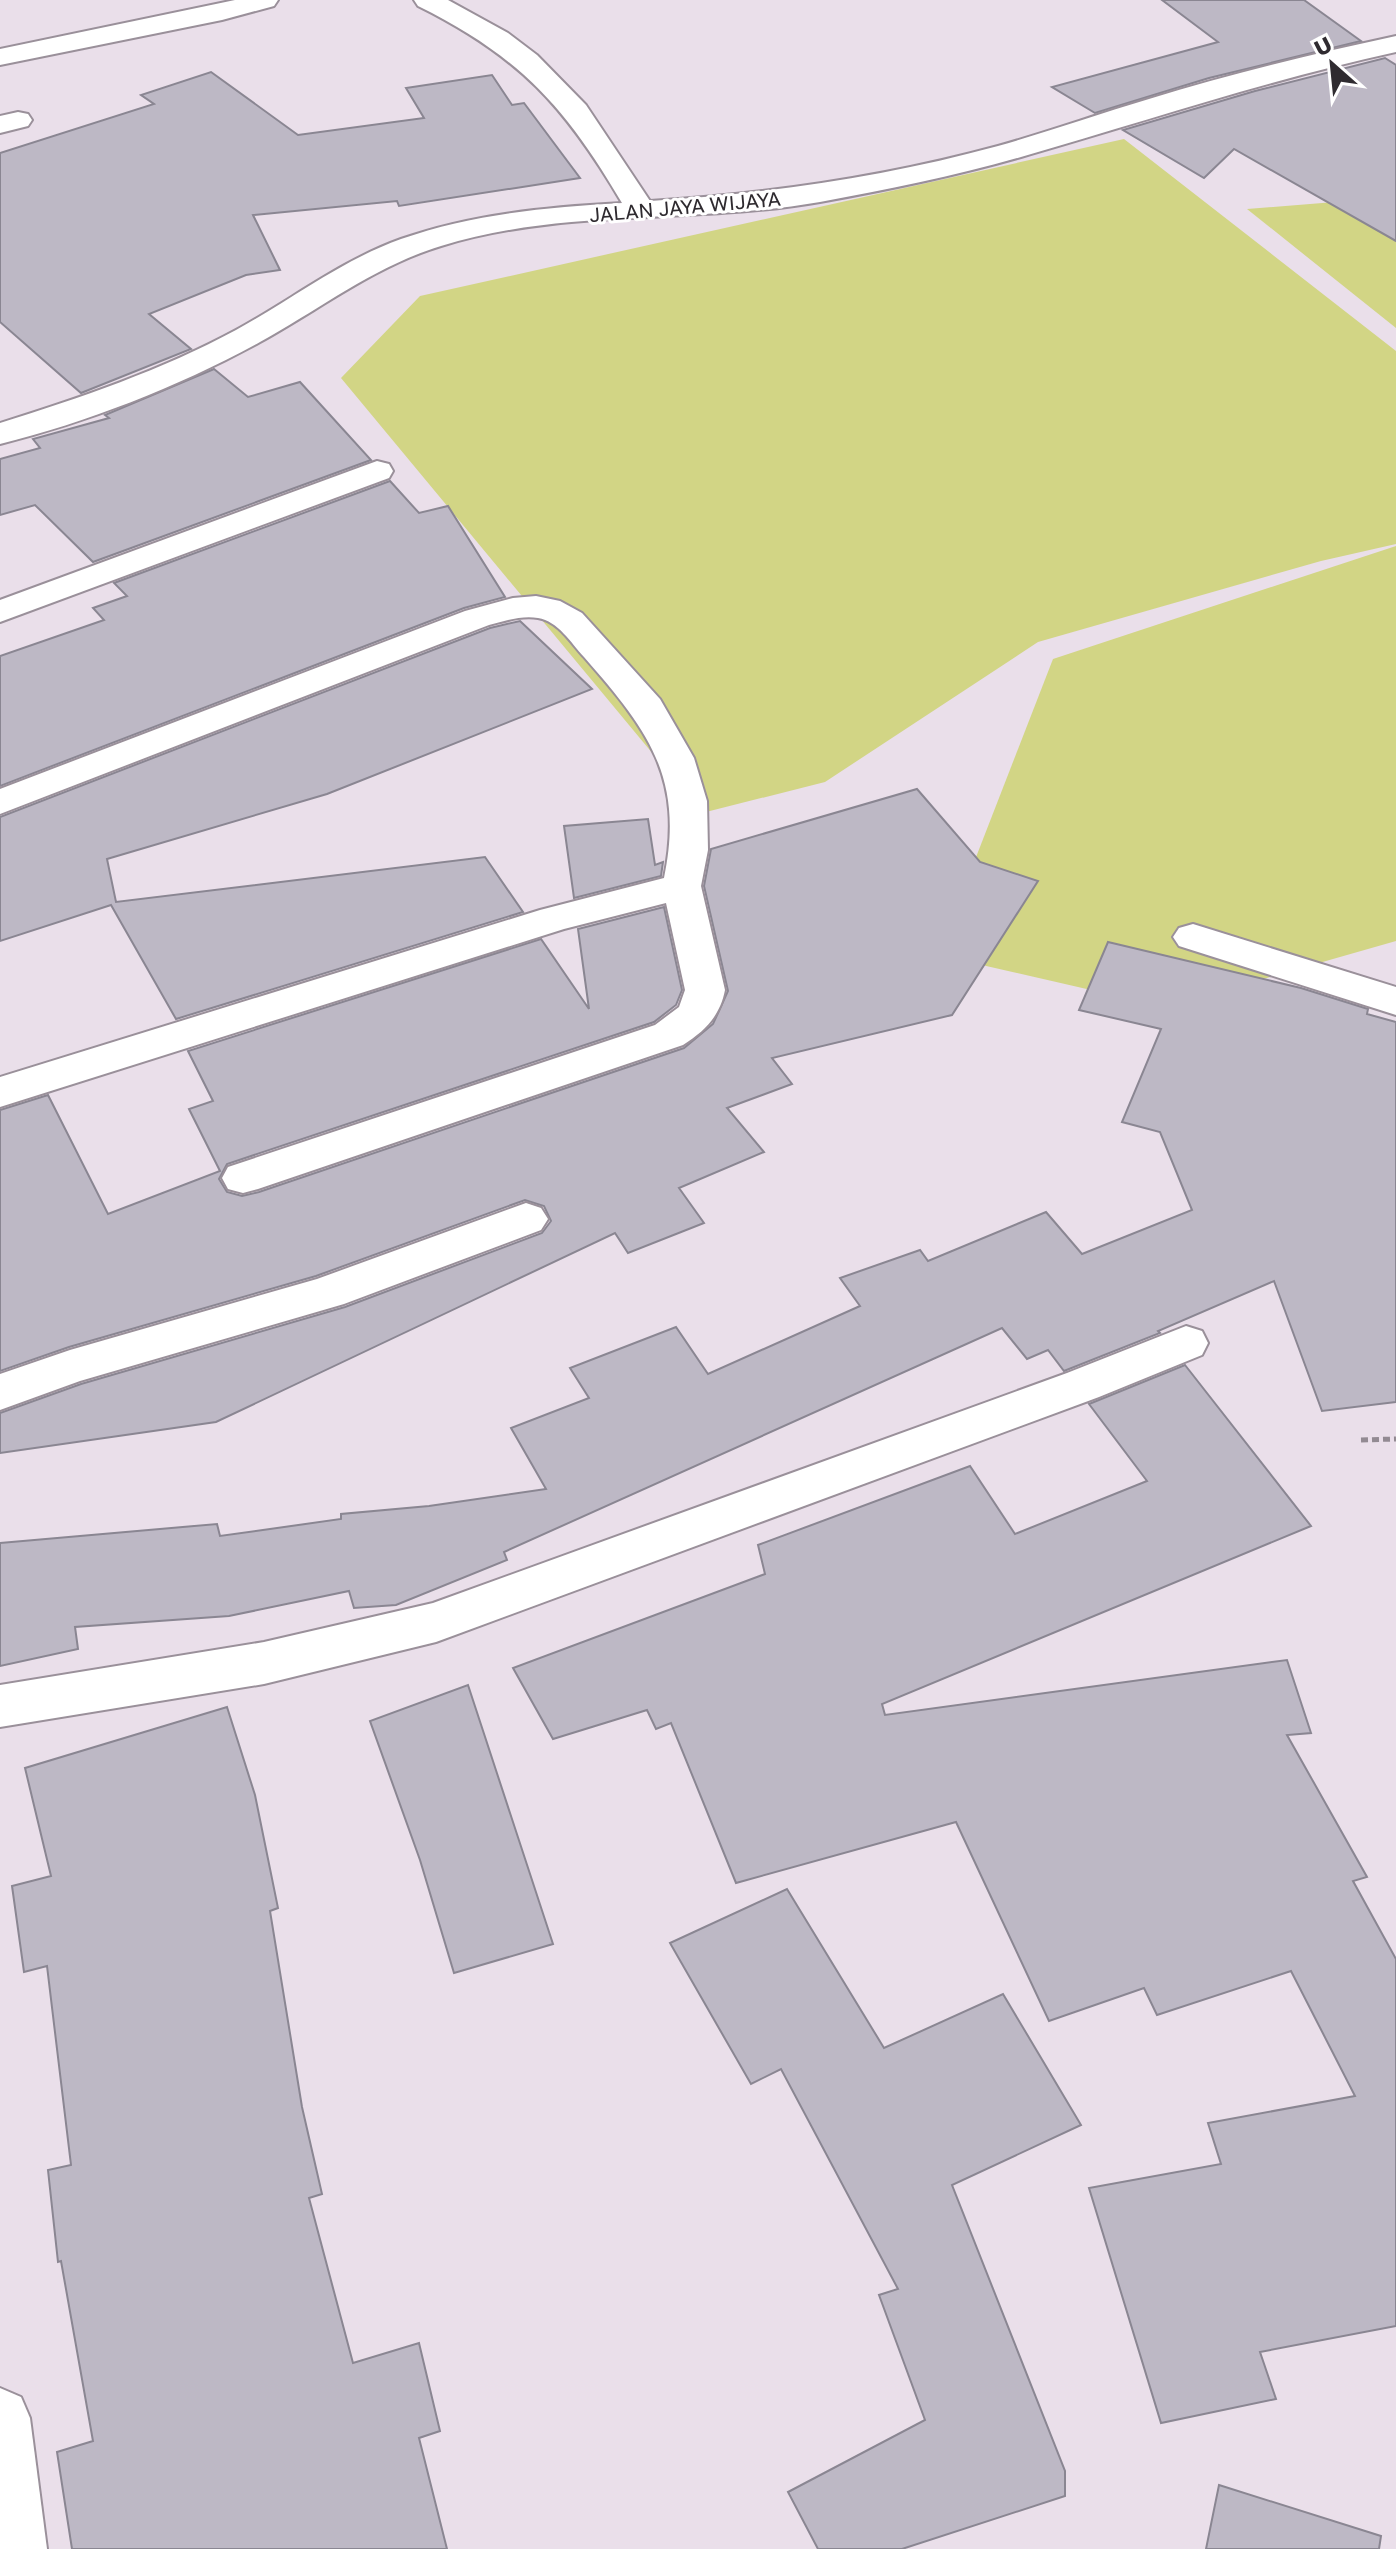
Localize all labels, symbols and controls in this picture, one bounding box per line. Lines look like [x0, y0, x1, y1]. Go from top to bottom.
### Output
north arrow [1292, 24, 1372, 104]
text: U [1309, 30, 1336, 61]
street label: JALAN JAYA WIJAYA [588, 186, 782, 226]

